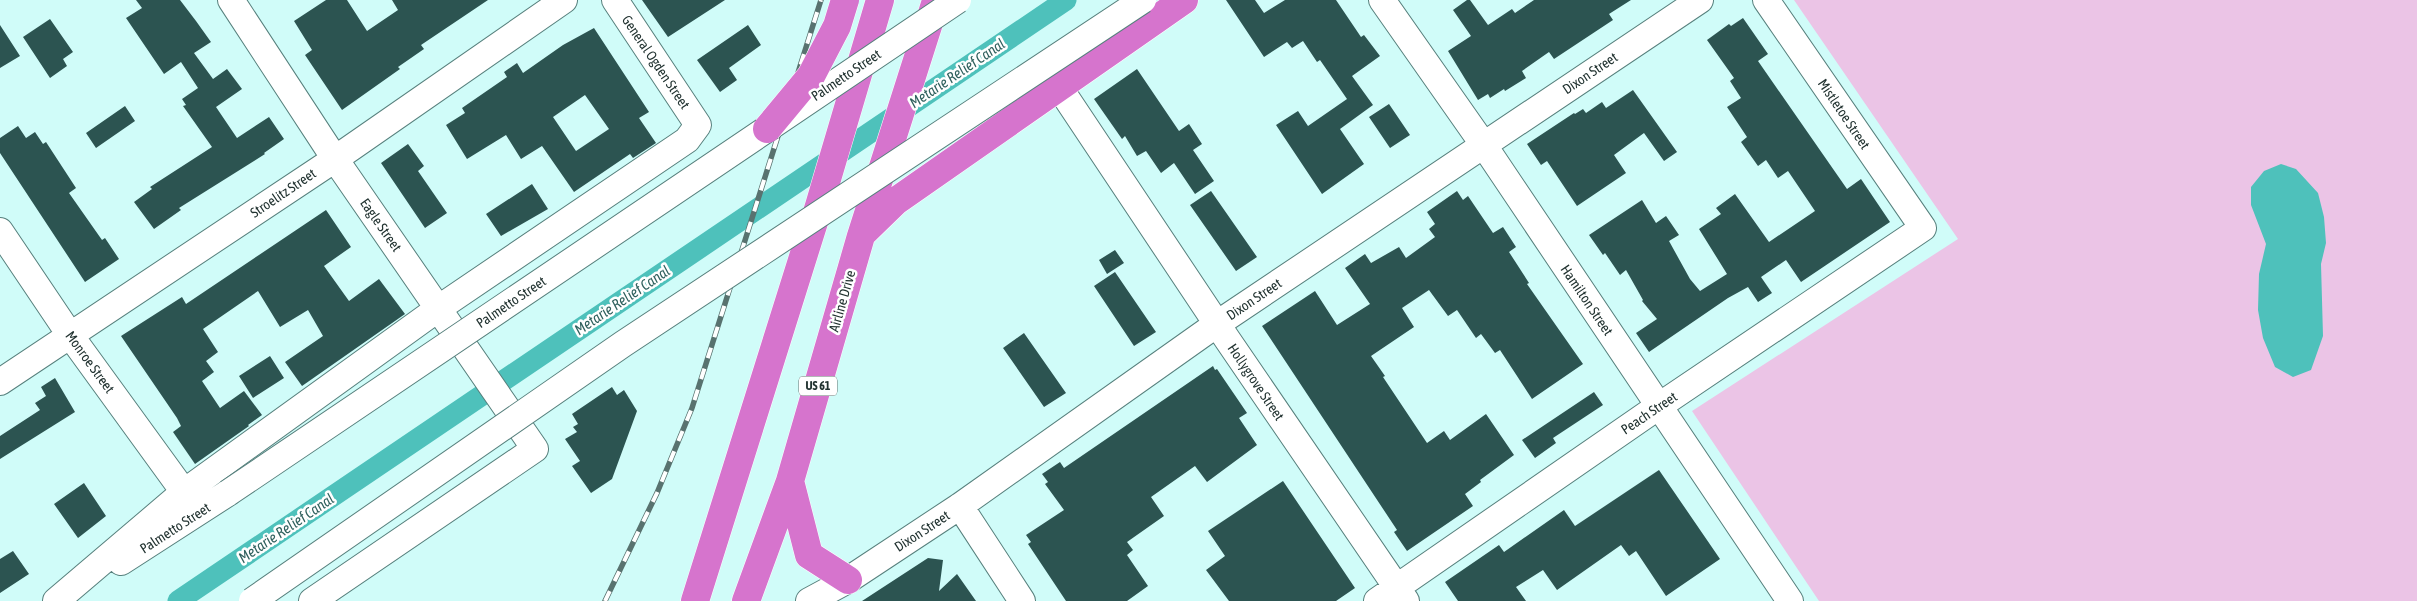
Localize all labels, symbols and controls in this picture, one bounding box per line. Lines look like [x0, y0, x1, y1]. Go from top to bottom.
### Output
street label: General Ogden Street [619, 12, 693, 112]
water label: Metarie Relief Canal [906, 35, 1008, 111]
street label: Palmetto Street [808, 46, 884, 104]
street label: Dixon Street [1560, 49, 1620, 97]
street label: Mistletoe Street [1815, 76, 1873, 152]
street label: Stroelitz Street [247, 165, 319, 221]
street label: Eagle Street [357, 195, 405, 255]
water label: Metarie Relief Canal [571, 262, 673, 338]
street label: Hamilton Street [1558, 262, 1616, 338]
street label: Airline Drive [826, 268, 858, 334]
street label: Palmetto Street [473, 273, 549, 331]
street label: Dixon Street [1224, 275, 1284, 323]
street label: Monroe Street [62, 328, 118, 396]
street label: Hollygrove Street [1224, 341, 1288, 423]
road number: US 61 [799, 376, 837, 396]
street label: Peach Street [1618, 388, 1680, 438]
water label: Metarie Relief Canal [235, 490, 337, 566]
street label: Palmetto Street [137, 499, 213, 557]
street label: Dixon Street [891, 507, 953, 555]

